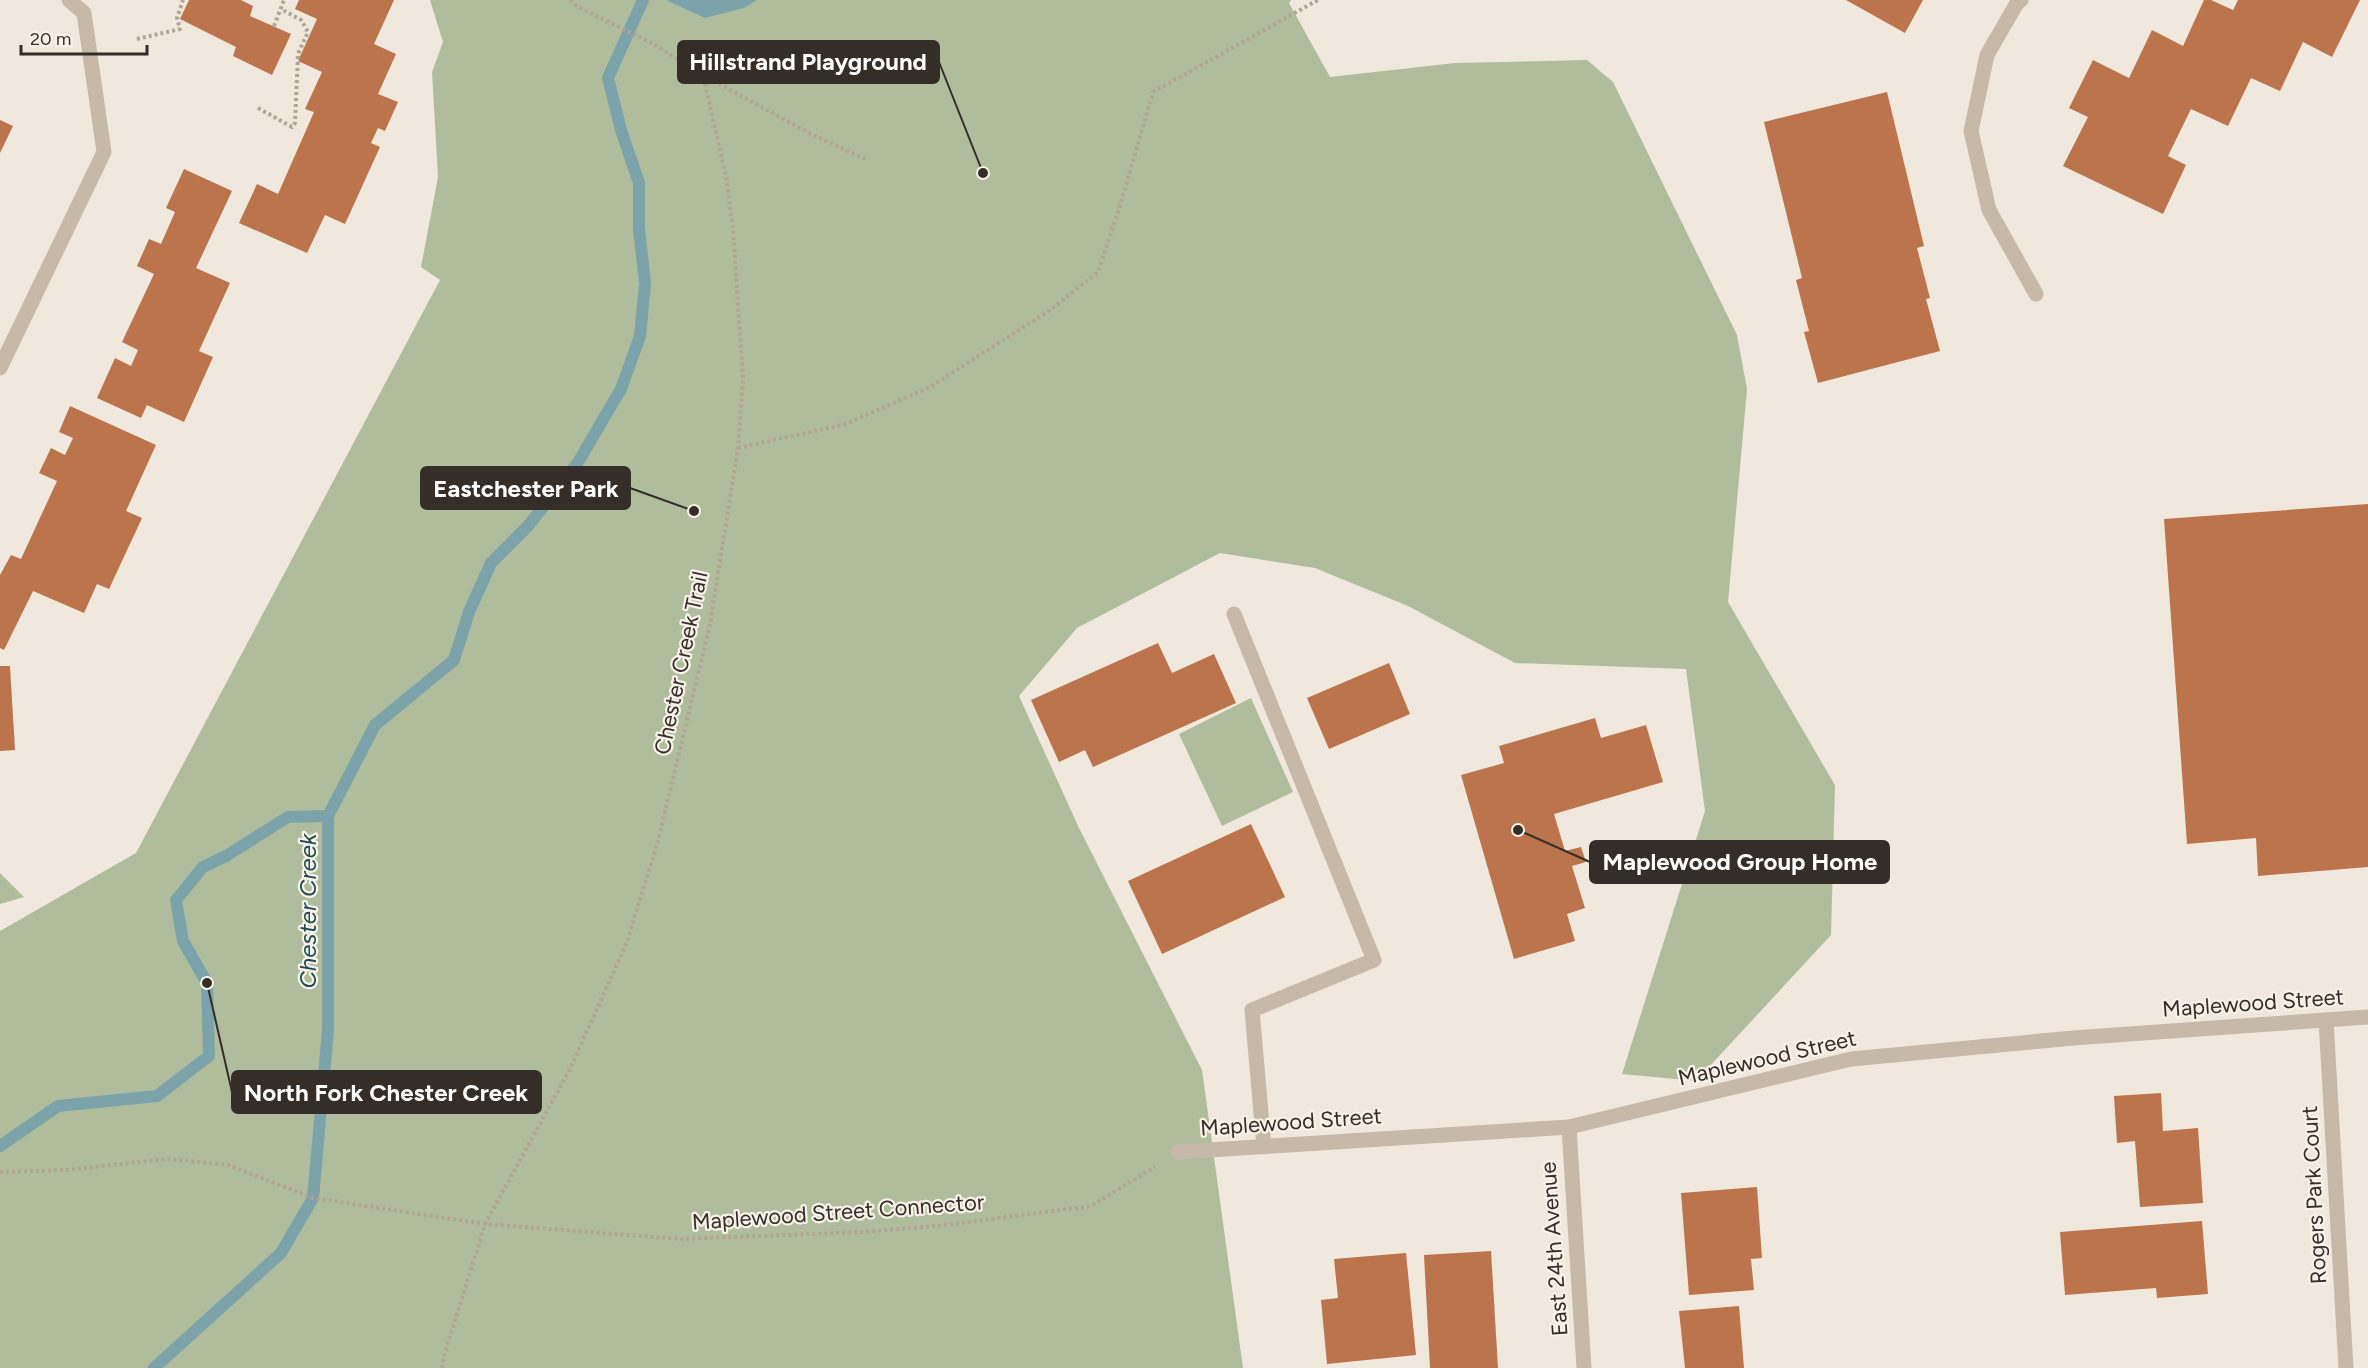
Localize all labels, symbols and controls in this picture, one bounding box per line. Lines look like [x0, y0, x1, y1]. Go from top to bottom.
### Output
scale bar [21, 18, 147, 56]
text: 20 m [30, 28, 71, 50]
callout: Hillstrand Playground [678, 41, 939, 83]
text: Hillstrand Playground [689, 47, 927, 76]
callout: Eastchester Park [421, 467, 630, 509]
text: Eastchester Park [433, 474, 619, 503]
street label: Chester Creek Trail [648, 569, 714, 757]
water label: Chester Creek [293, 832, 322, 988]
callout: Maplewood Group Home [1590, 841, 1889, 883]
text: Maplewood Group Home [1603, 847, 1877, 876]
street label: Maplewood Street [2161, 983, 2345, 1023]
street label: Maplewood Street [1675, 1024, 1859, 1092]
callout: North Fork Chester Creek [232, 1071, 541, 1113]
text: North Fork Chester Creek [244, 1078, 528, 1107]
street label: Maplewood Street [1199, 1102, 1383, 1142]
street label: Rogers Park Court [2296, 1105, 2332, 1285]
street label: East 24th Avenue [1534, 1161, 1574, 1337]
street label: Maplewood Street Connector [691, 1188, 986, 1236]

